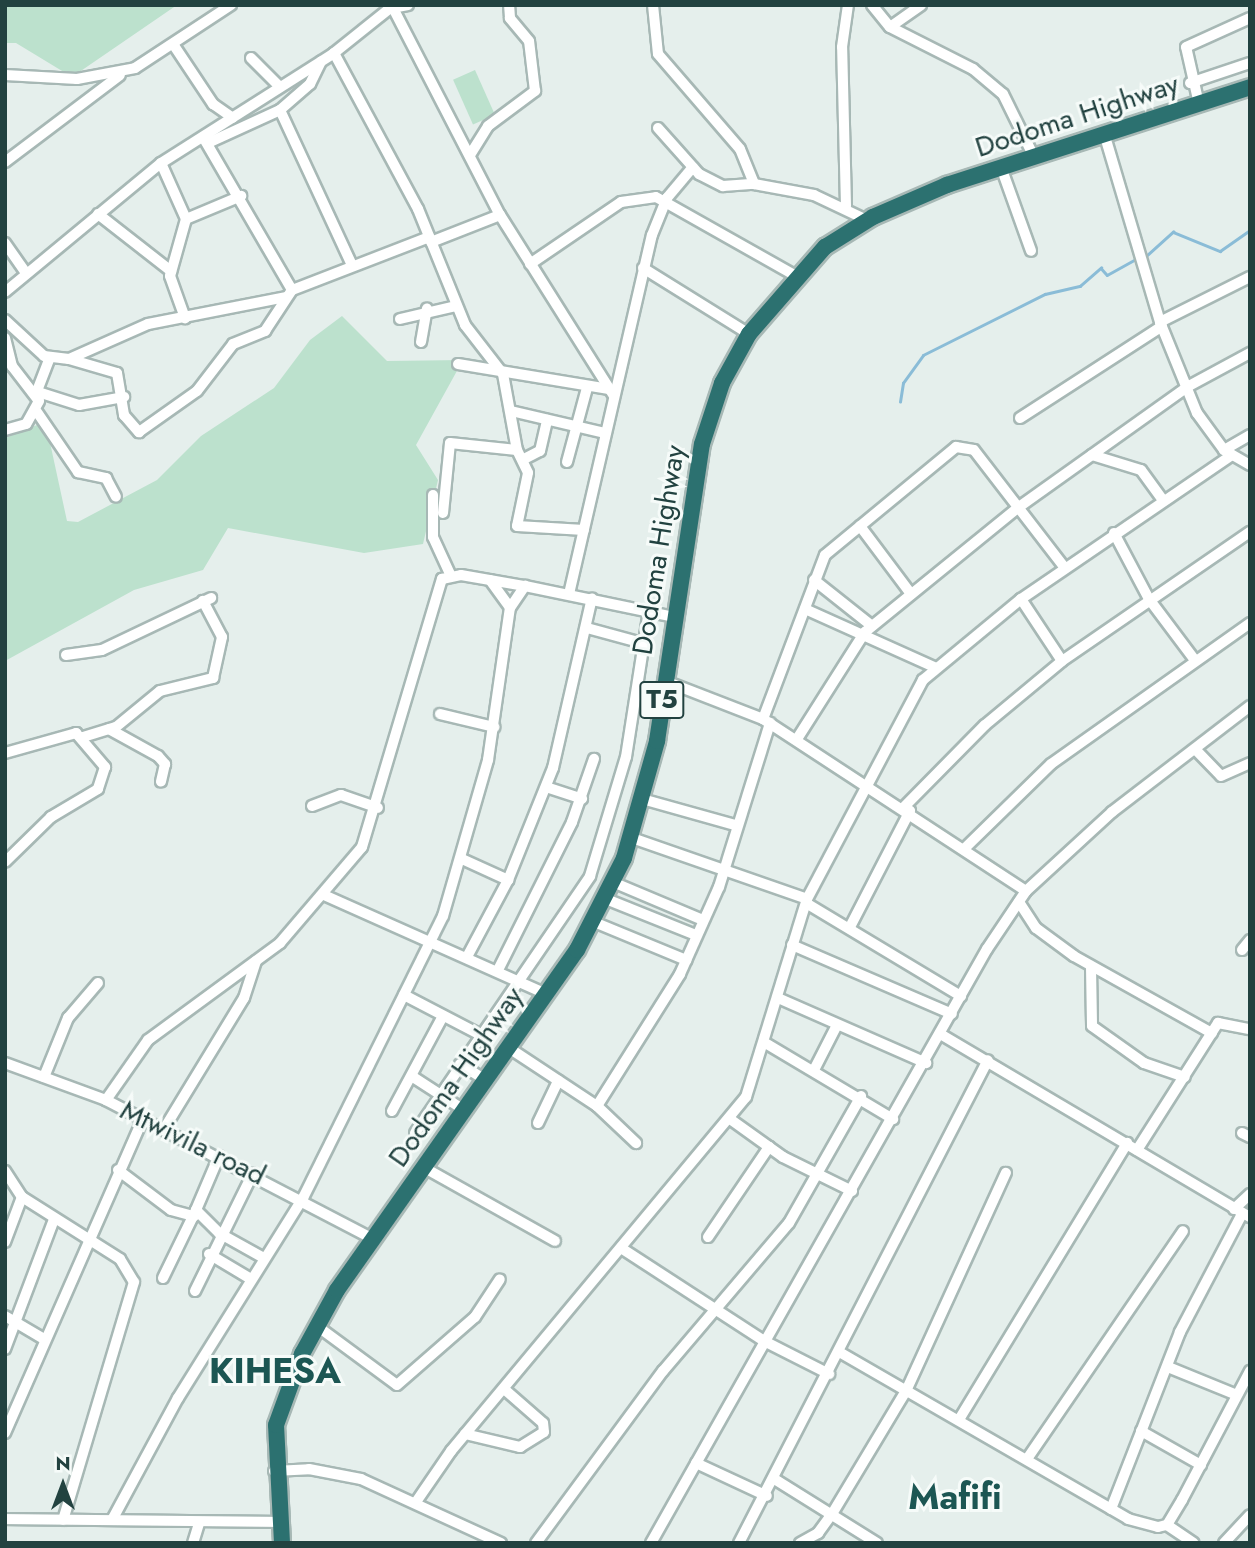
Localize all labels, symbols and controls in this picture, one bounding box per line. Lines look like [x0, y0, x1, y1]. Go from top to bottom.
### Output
street label: Dodoma Highway [971, 67, 1183, 165]
street label: Dodoma Highway [626, 443, 692, 657]
road number: T5 [639, 678, 685, 722]
street label: Dodoma Highway [381, 981, 531, 1173]
street label: Mtwivila road [115, 1093, 271, 1193]
district label: KIHESA [209, 1350, 341, 1392]
north arrow [28, 1450, 98, 1520]
text: N [55, 1450, 71, 1477]
district label: Mafifi [908, 1476, 1002, 1518]

